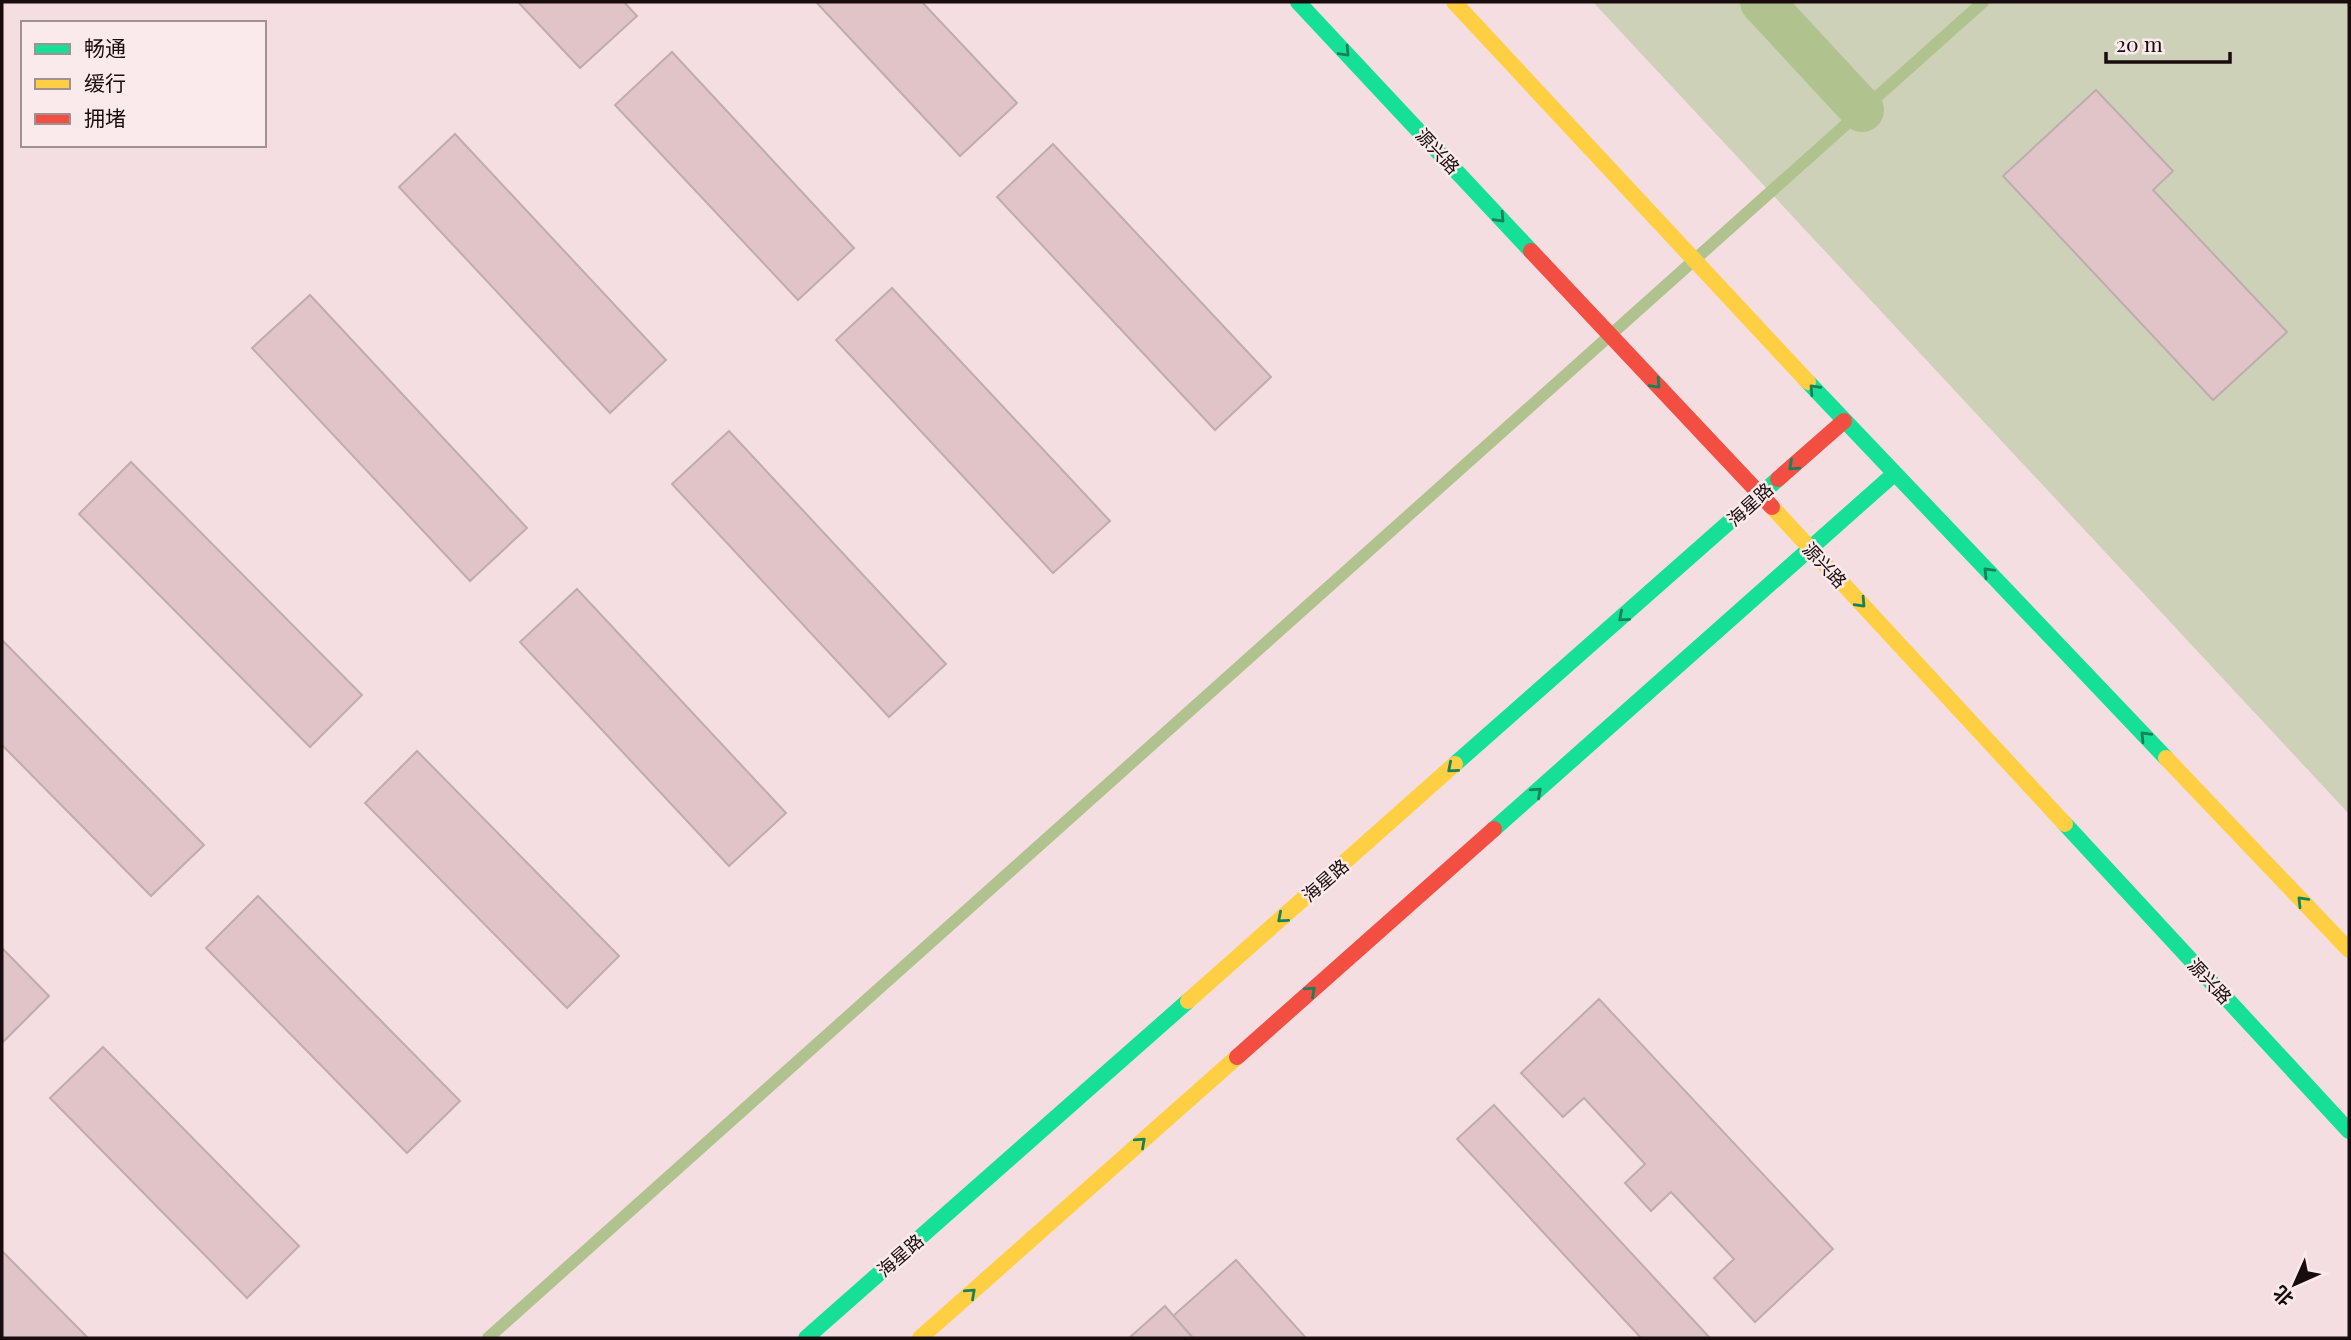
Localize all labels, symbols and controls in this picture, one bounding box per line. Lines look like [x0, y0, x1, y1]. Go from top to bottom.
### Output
legend [21, 21, 266, 147]
scale bar [2106, 21, 2230, 65]
text: 20 m [2116, 29, 2163, 57]
text: 畅通 [84, 33, 126, 61]
one-way arrow [1336, 43, 1349, 56]
text: 缓行 [84, 68, 126, 96]
text: 拥堵 [84, 103, 126, 131]
street label: 源兴路 [1411, 123, 1465, 179]
one-way arrow [1492, 210, 1504, 223]
one-way arrow [1647, 376, 1660, 389]
one-way arrow [1810, 384, 1822, 397]
one-way arrow [1788, 458, 1801, 471]
street label: 海星路 [1722, 477, 1778, 531]
street label: 源兴路 [1798, 537, 1852, 593]
one-way arrow [1983, 567, 1996, 580]
one-way arrow [1853, 595, 1866, 608]
one-way arrow [1618, 609, 1631, 621]
one-way arrow [2140, 731, 2153, 744]
one-way arrow [1447, 760, 1460, 772]
one-way arrow [1529, 788, 1542, 800]
street label: 海星路 [1297, 853, 1353, 907]
one-way arrow [2298, 896, 2311, 909]
one-way arrow [1277, 910, 1290, 923]
street label: 源兴路 [2183, 953, 2237, 1009]
one-way arrow [1303, 987, 1316, 1000]
one-way arrow [1133, 1138, 1146, 1150]
street label: 海星路 [872, 1228, 928, 1282]
north arrow [2260, 1249, 2330, 1319]
text: 北 [2266, 1281, 2298, 1313]
one-way arrow [963, 1289, 976, 1301]

